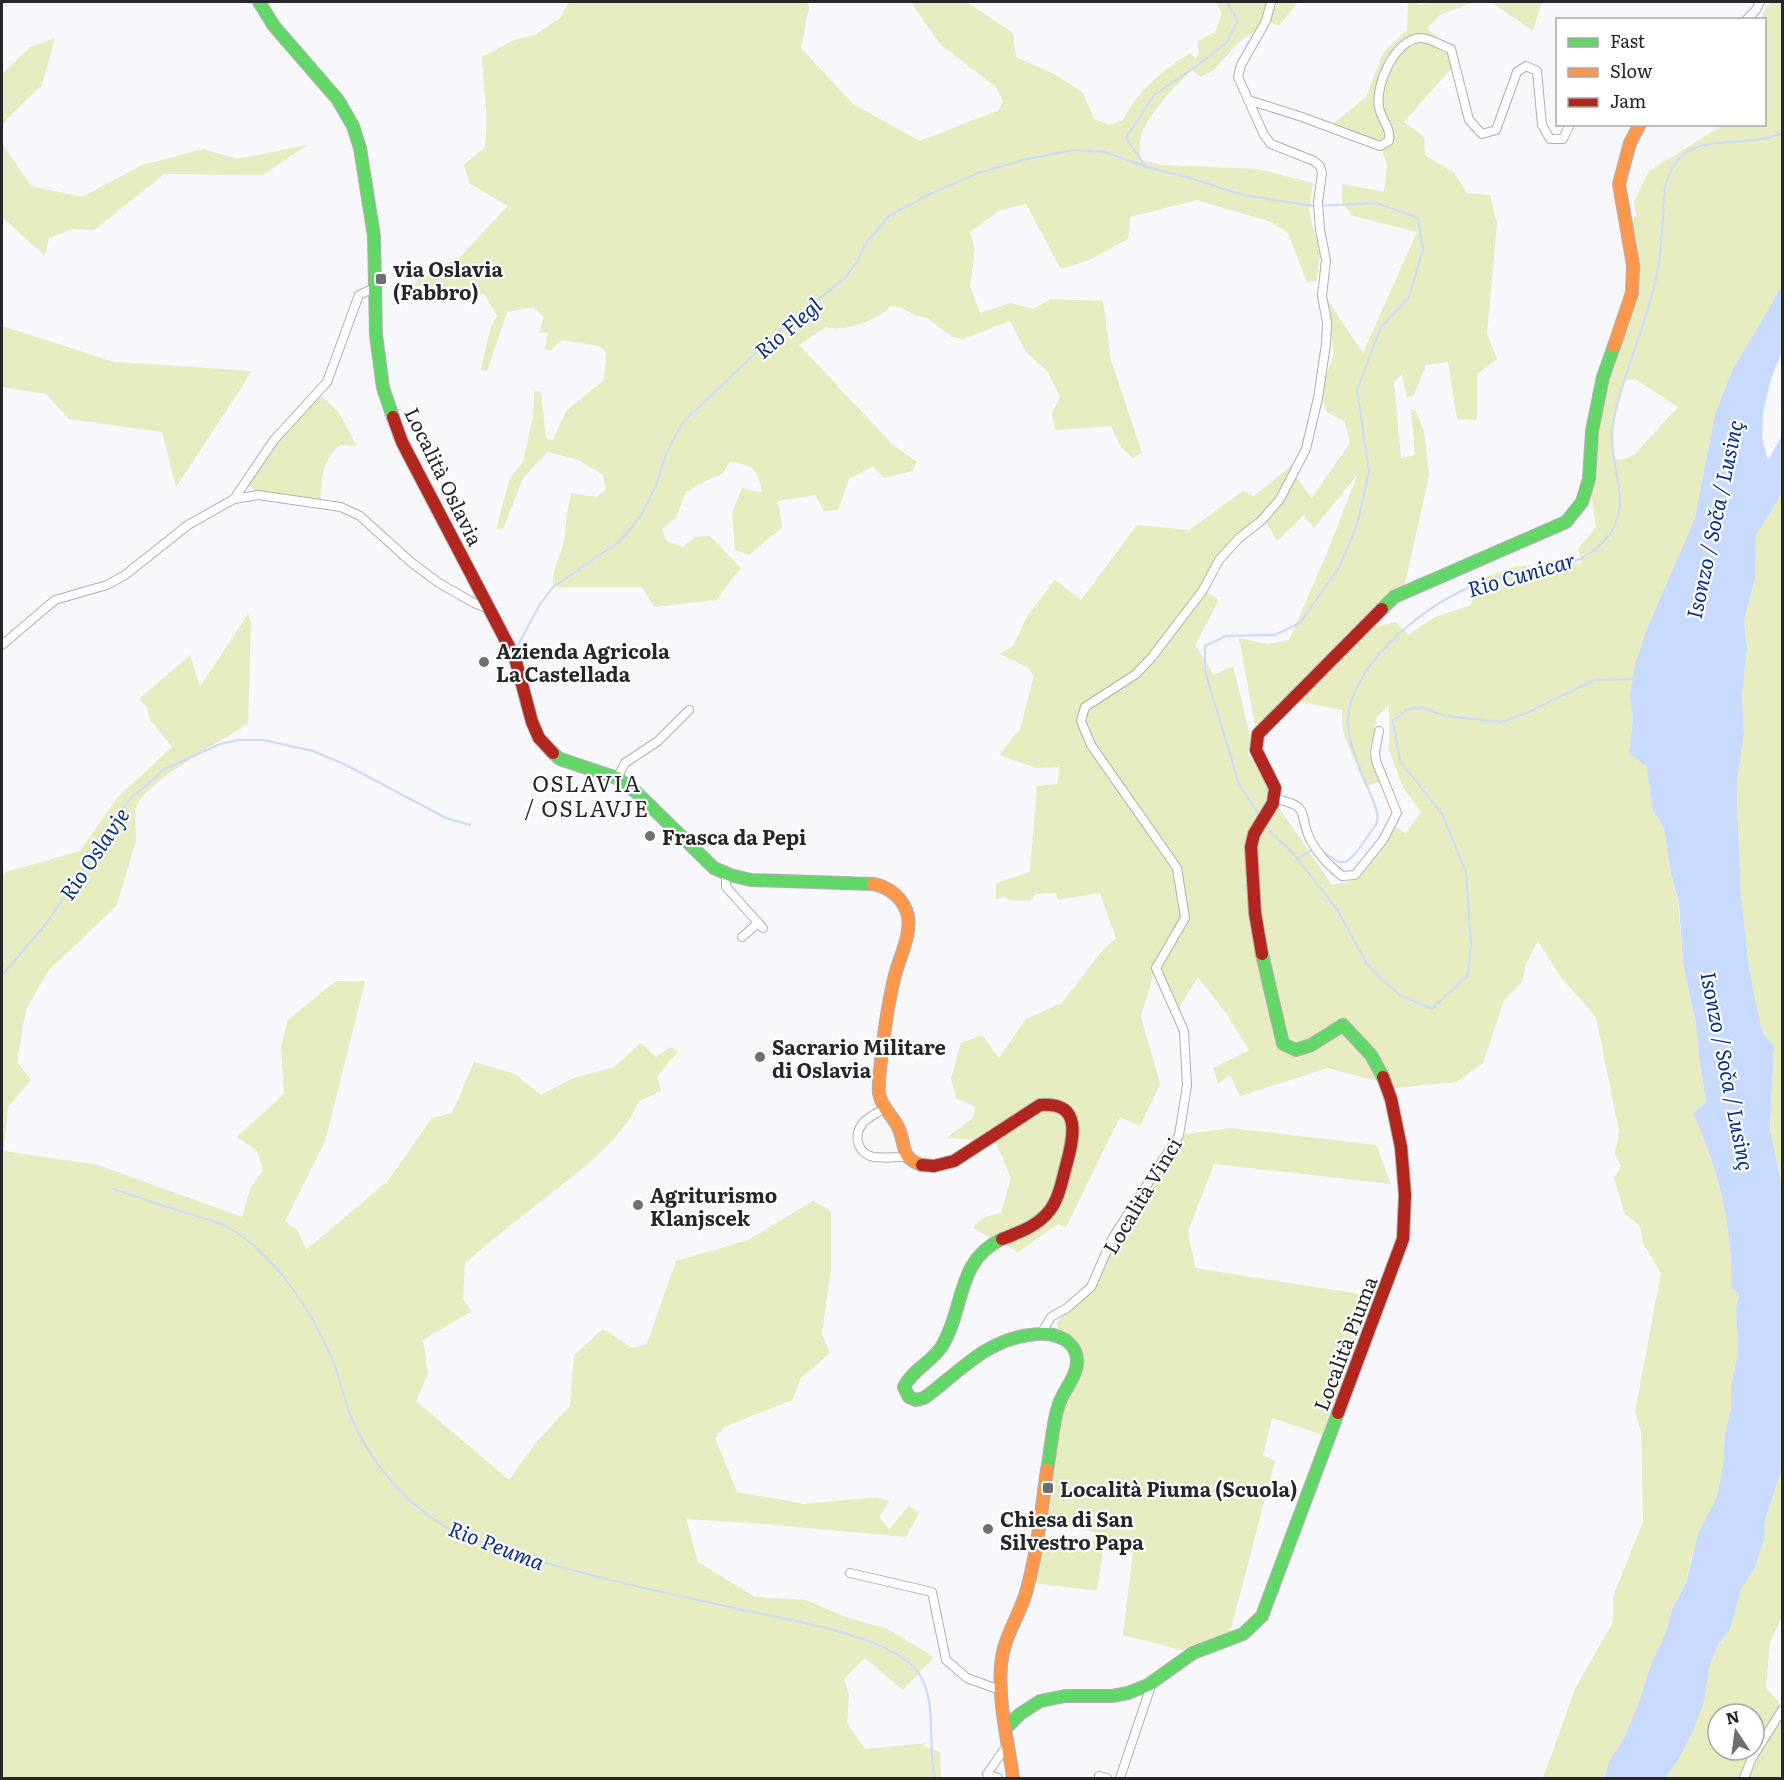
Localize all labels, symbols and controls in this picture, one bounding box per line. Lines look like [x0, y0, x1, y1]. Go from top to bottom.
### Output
legend [1556, 18, 1766, 126]
text: Fast [1610, 27, 1646, 54]
text: Slow [1610, 57, 1653, 84]
text: Jam [1610, 87, 1646, 114]
place label: via Oslavia (Fabbro) [393, 253, 503, 306]
marker: via Oslavia (Fabbro) [374, 272, 388, 286]
water label: Rio Flegl [747, 289, 827, 365]
street label: Località Oslavia [398, 402, 492, 551]
water label: Isonzo / Soča / Lusinç [1677, 417, 1749, 621]
water label: Rio Cunicar [1463, 543, 1579, 603]
place label: Azienda Agricola La Castellada [496, 635, 670, 688]
marker: Azienda Agricola La Castellada [477, 655, 491, 669]
district label: OSLAVIA / OSLAVJE [524, 766, 650, 824]
water label: Rio Oslavje [51, 800, 135, 906]
place label: Frasca da Pepi [662, 821, 806, 851]
marker: Frasca da Pepi [643, 829, 657, 843]
water label: Isonzo / Soča / Lusinç [1694, 969, 1764, 1173]
place label: Sacrario Militare di Oslavia [772, 1031, 946, 1084]
marker: Sacrario Militare di Oslavia [753, 1050, 767, 1064]
street label: Località Vinci [1094, 1131, 1188, 1259]
place label: Agriturismo Klanjscek [650, 1179, 777, 1232]
marker: Agriturismo Klanjscek [631, 1198, 645, 1212]
street label: Località Piuma [1305, 1271, 1384, 1415]
place label: Località Piuma (Scuola) [1060, 1473, 1297, 1503]
marker: Località Piuma (Scuola) [1041, 1481, 1055, 1495]
place label: Chiesa di San Silvestro Papa [1000, 1503, 1144, 1556]
water label: Rio Peuma [445, 1512, 549, 1576]
marker: Chiesa di San Silvestro Papa [981, 1522, 995, 1536]
north arrow [1706, 1702, 1766, 1762]
text: N [1723, 1703, 1742, 1730]

